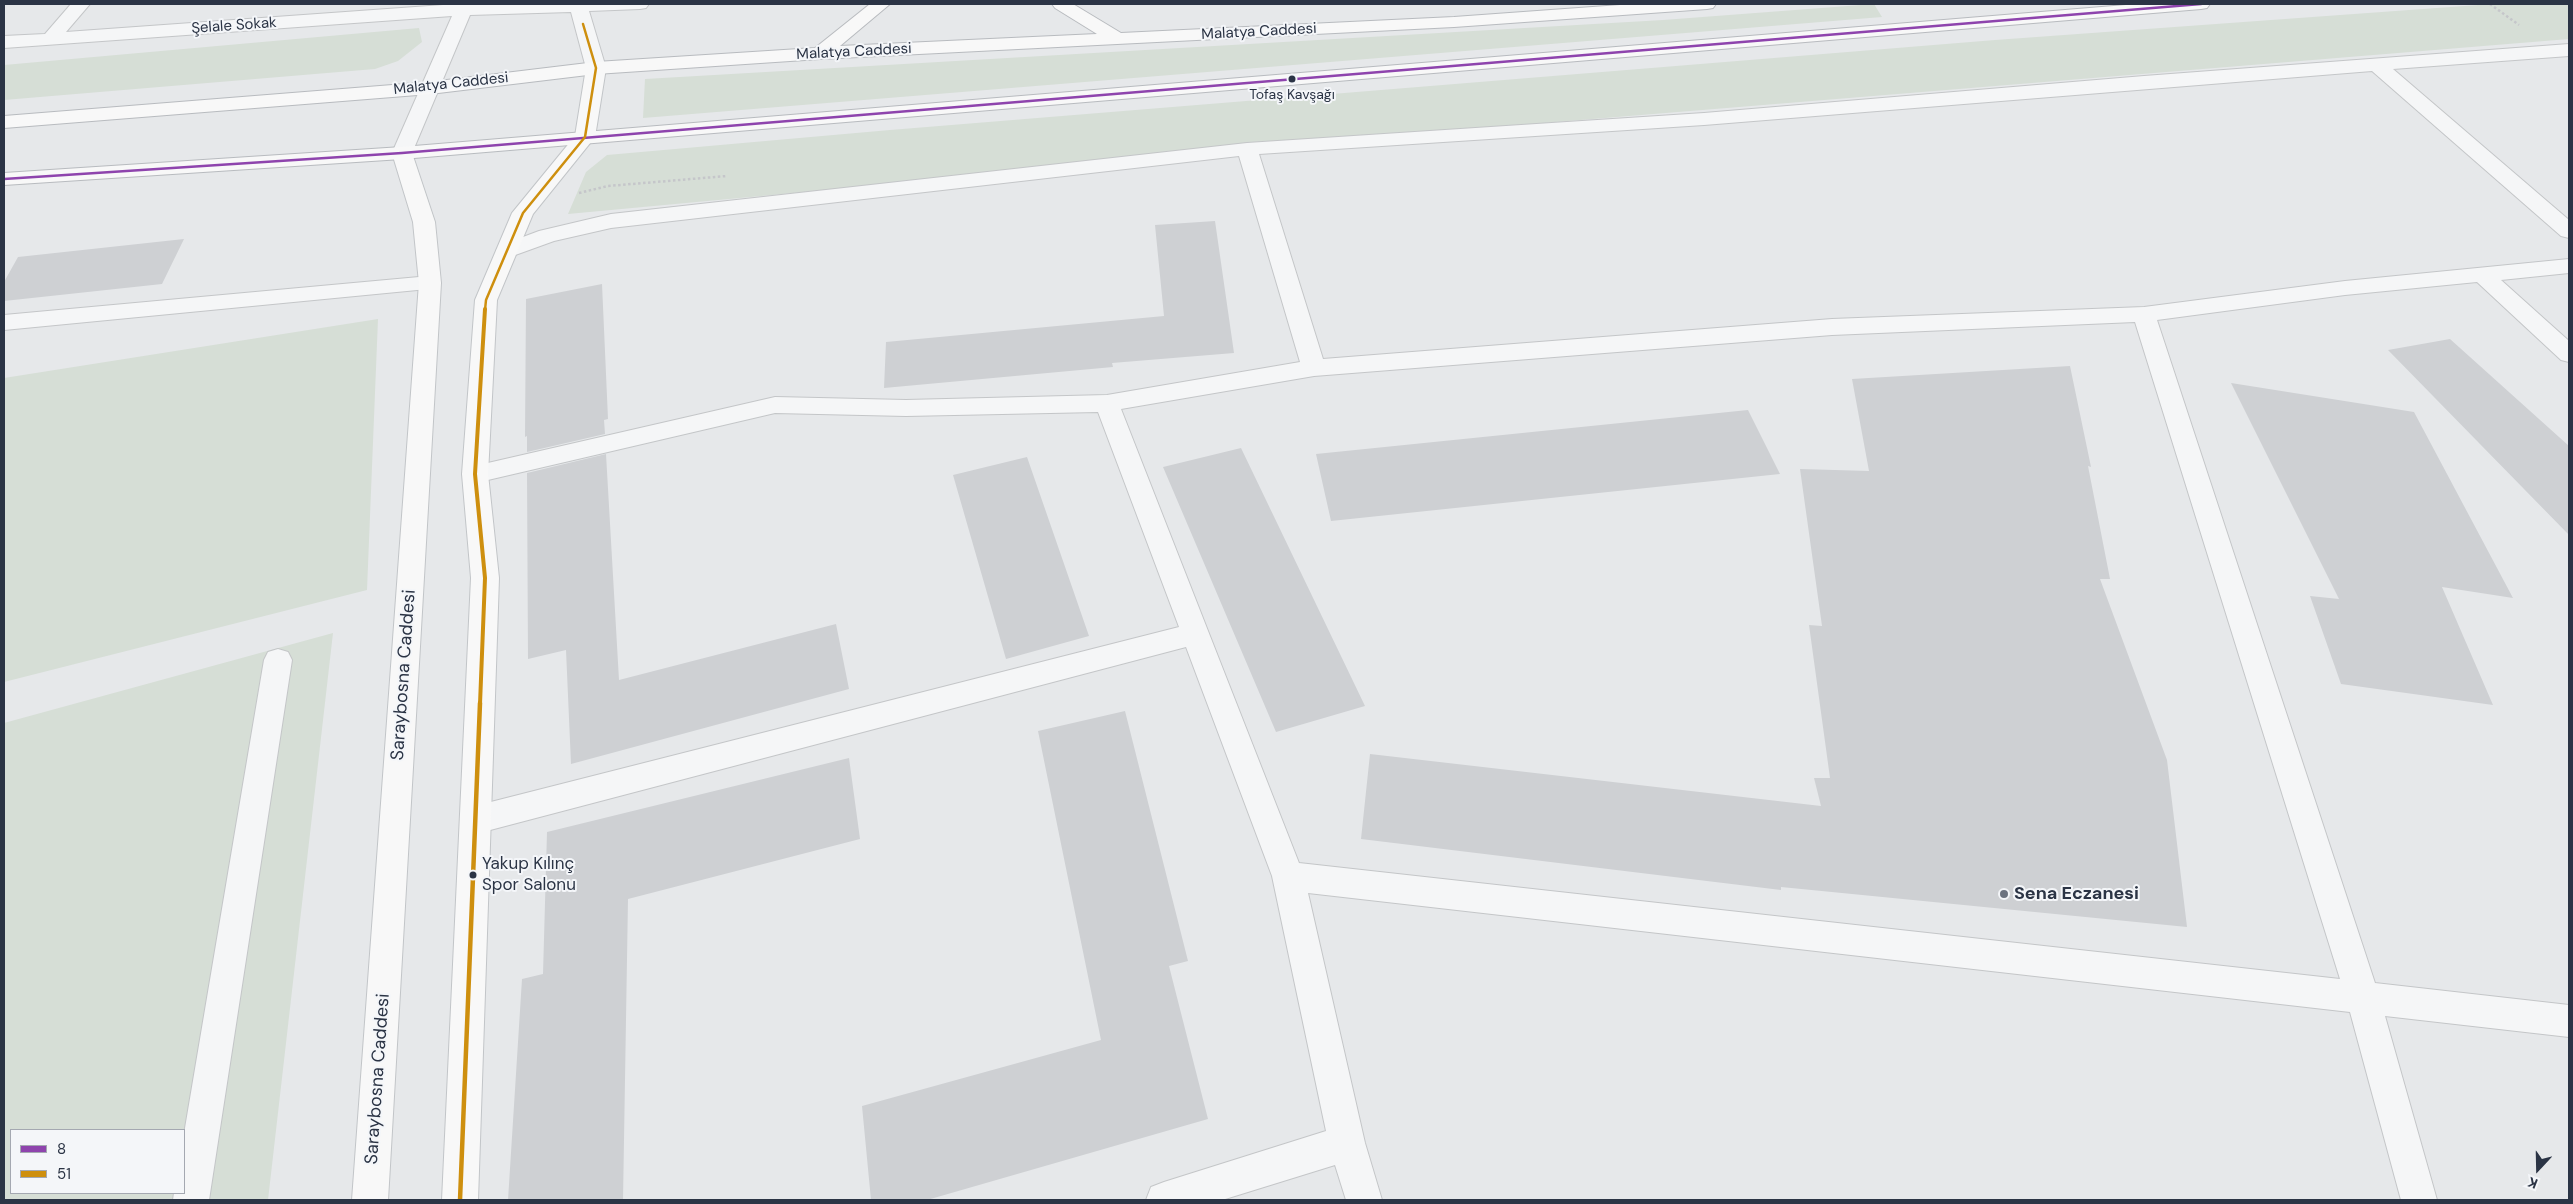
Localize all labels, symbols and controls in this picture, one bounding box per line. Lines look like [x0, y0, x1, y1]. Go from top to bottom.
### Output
street label: Şelale Sokak [191, 14, 277, 38]
street label: Malatya Caddesi [1201, 20, 1317, 44]
street label: Malatya Caddesi [796, 40, 912, 64]
street label: Malatya Caddesi [393, 69, 509, 99]
marker: Tofaş Kavşağı [1287, 74, 1297, 84]
place label: Tofaş Kavşağı [1249, 87, 1335, 103]
street label: Saraybosna Caddesi [387, 589, 421, 761]
place label: Yakup Kılınç Spor Salonu [482, 855, 576, 895]
marker: Yakup Kılınç Spor Salonu [468, 870, 478, 880]
place label: Sena Eczanesi [2014, 883, 2139, 905]
marker: Sena Eczanesi [1998, 888, 2010, 900]
street label: Saraybosna Caddesi [361, 993, 395, 1165]
legend [10, 1129, 185, 1194]
text: 8 [57, 1139, 66, 1159]
north arrow [2513, 1144, 2563, 1194]
text: 51 [57, 1164, 71, 1184]
text: K [2525, 1173, 2540, 1193]

